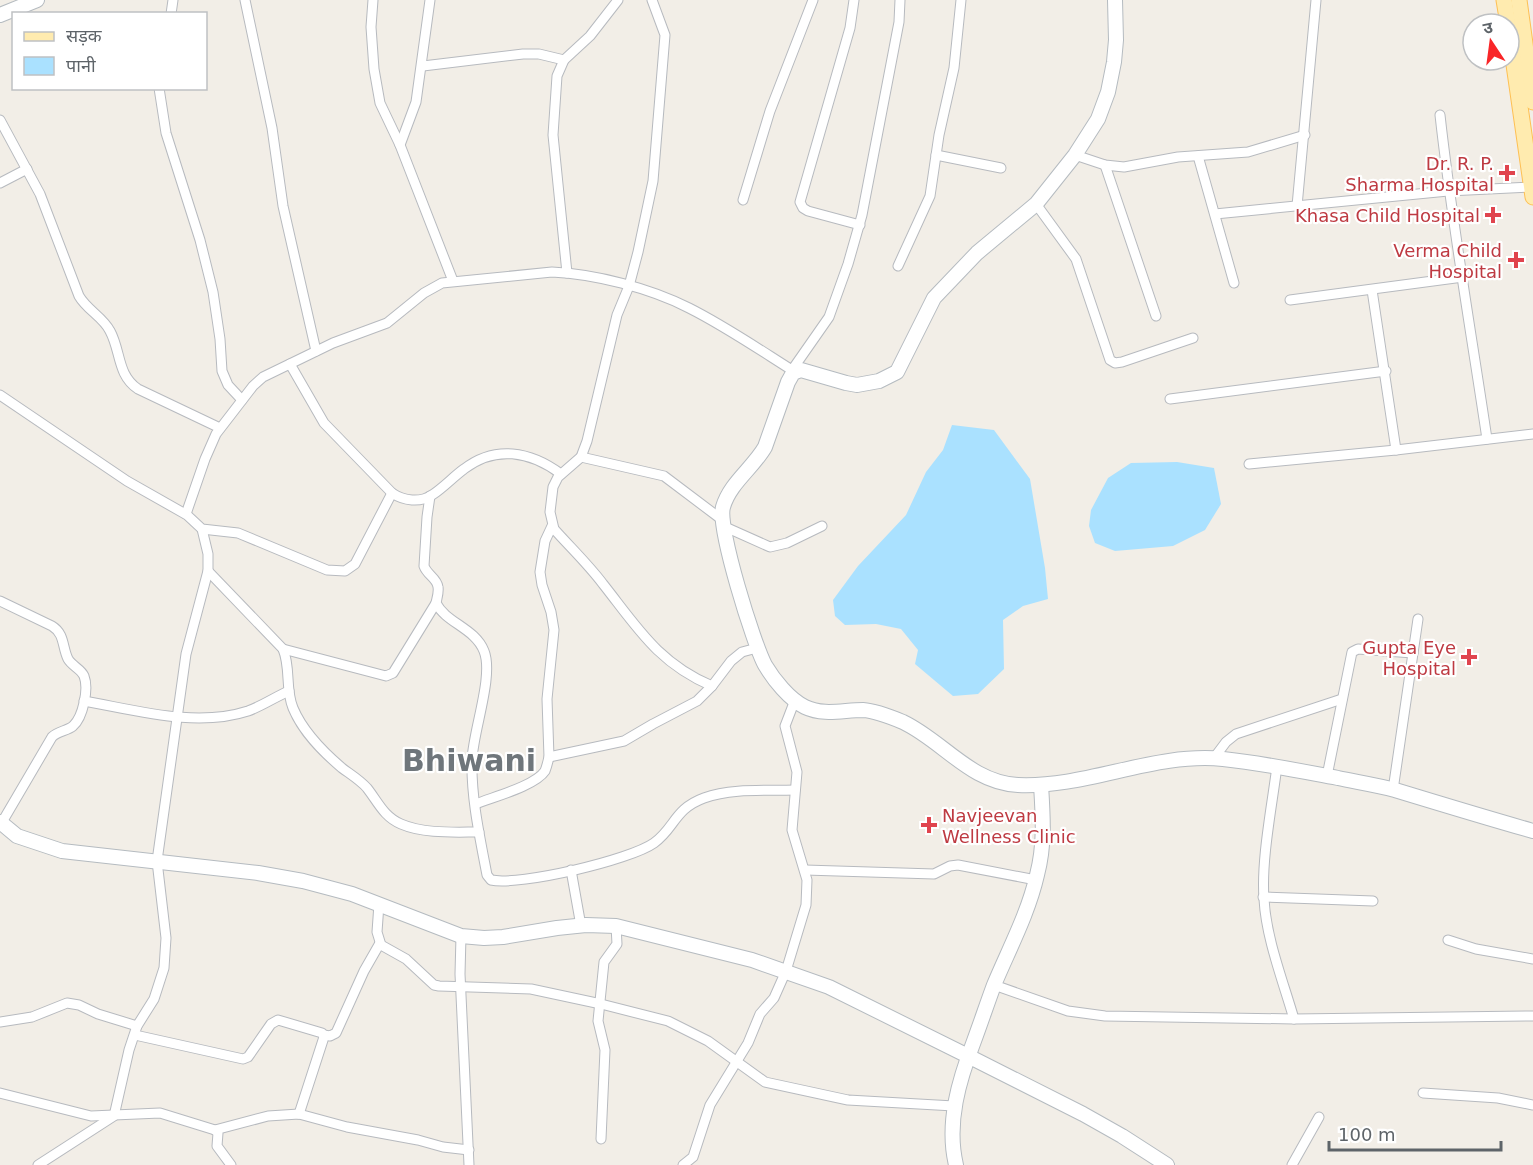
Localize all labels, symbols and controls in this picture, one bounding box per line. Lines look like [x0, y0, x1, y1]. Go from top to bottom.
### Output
legend [12, 12, 207, 90]
north arrow [1461, 12, 1521, 72]
text: उ [1481, 17, 1495, 38]
text: सड़क [66, 25, 103, 46]
text: पानी [66, 55, 96, 76]
place label: Dr. R. P. Sharma Hospital [1345, 153, 1494, 195]
marker: Dr. R. P. Sharma Hospital [1498, 164, 1516, 182]
place label: Khasa Child Hospital [1295, 205, 1480, 226]
marker: Khasa Child Hospital [1484, 206, 1502, 224]
place label: Verma Child Hospital [1393, 240, 1502, 282]
marker: Verma Child Hospital [1507, 251, 1525, 269]
place label: Gupta Eye Hospital [1362, 637, 1456, 679]
marker: Gupta Eye Hospital [1460, 648, 1478, 666]
district label: Bhiwani [402, 743, 536, 778]
place label: Navjeevan Wellness Clinic [942, 805, 1076, 847]
marker: Navjeevan Wellness Clinic [920, 816, 938, 834]
scale bar [1329, 1114, 1502, 1152]
text: 100 m [1338, 1124, 1396, 1145]

